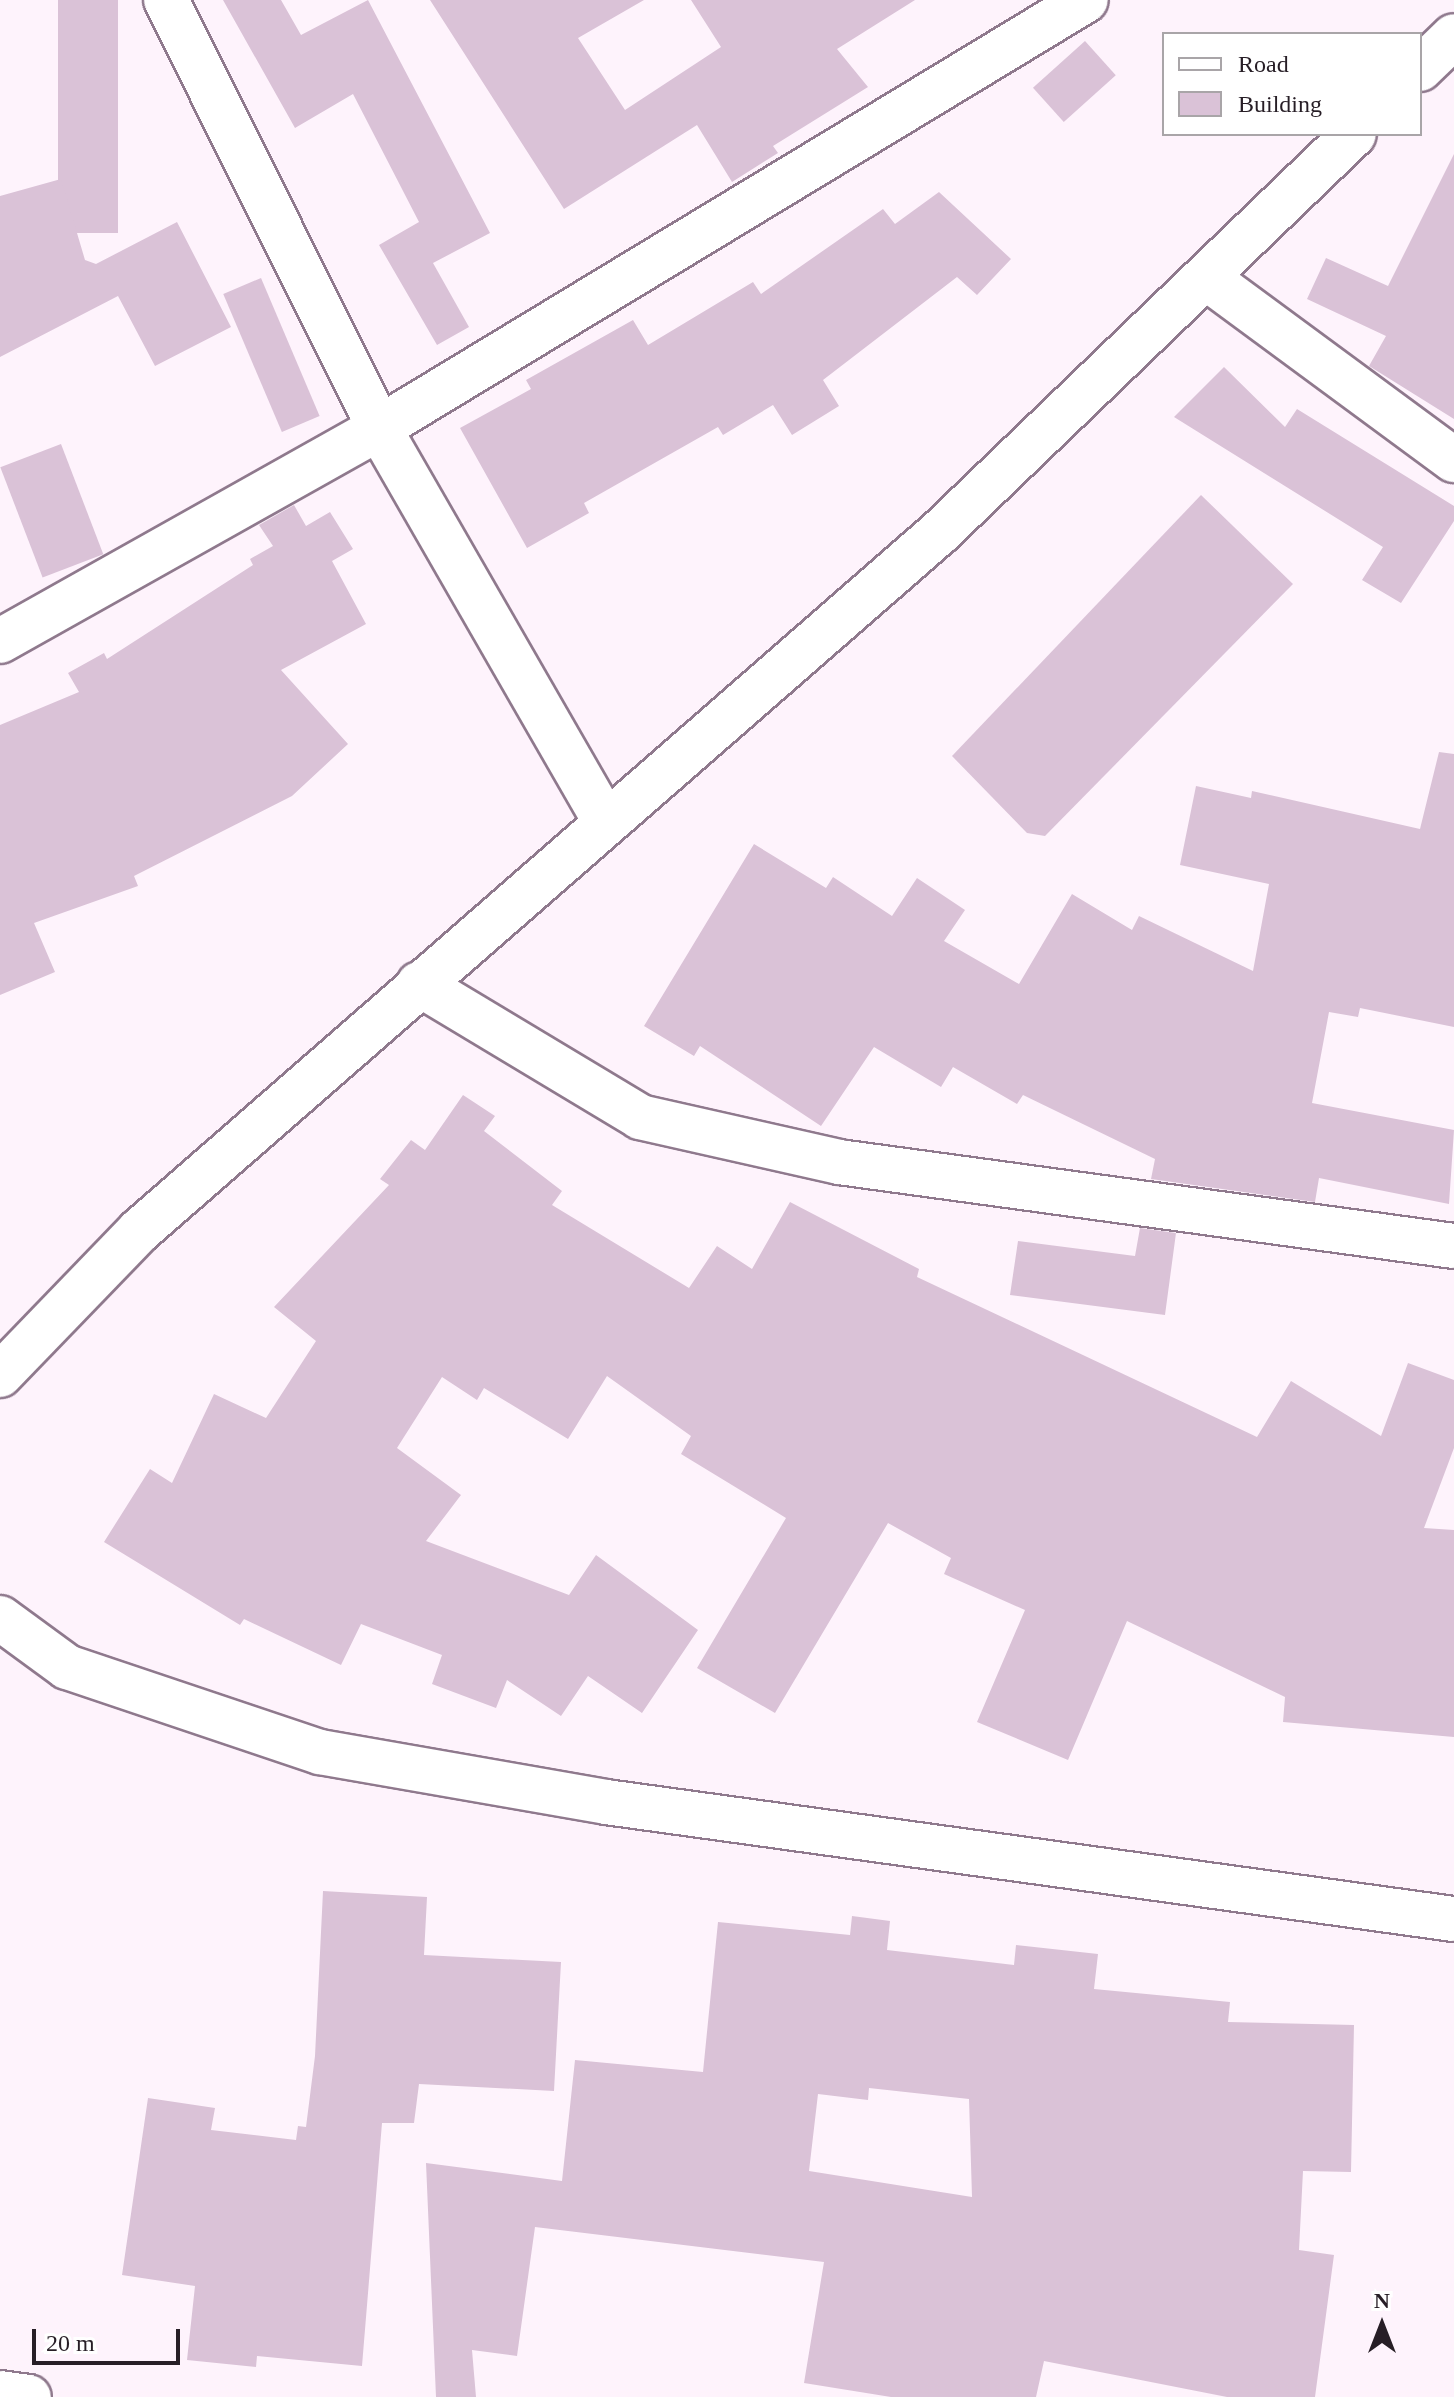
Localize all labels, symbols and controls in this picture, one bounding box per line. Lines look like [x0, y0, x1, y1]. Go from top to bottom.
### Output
legend [1162, 32, 1422, 136]
text: Road [1238, 51, 1289, 77]
text: Building [1238, 91, 1322, 117]
north arrow [1342, 2285, 1422, 2365]
text: N [1374, 2288, 1390, 2313]
scale bar [36, 2313, 184, 2363]
text: 20 m [46, 2330, 95, 2356]

